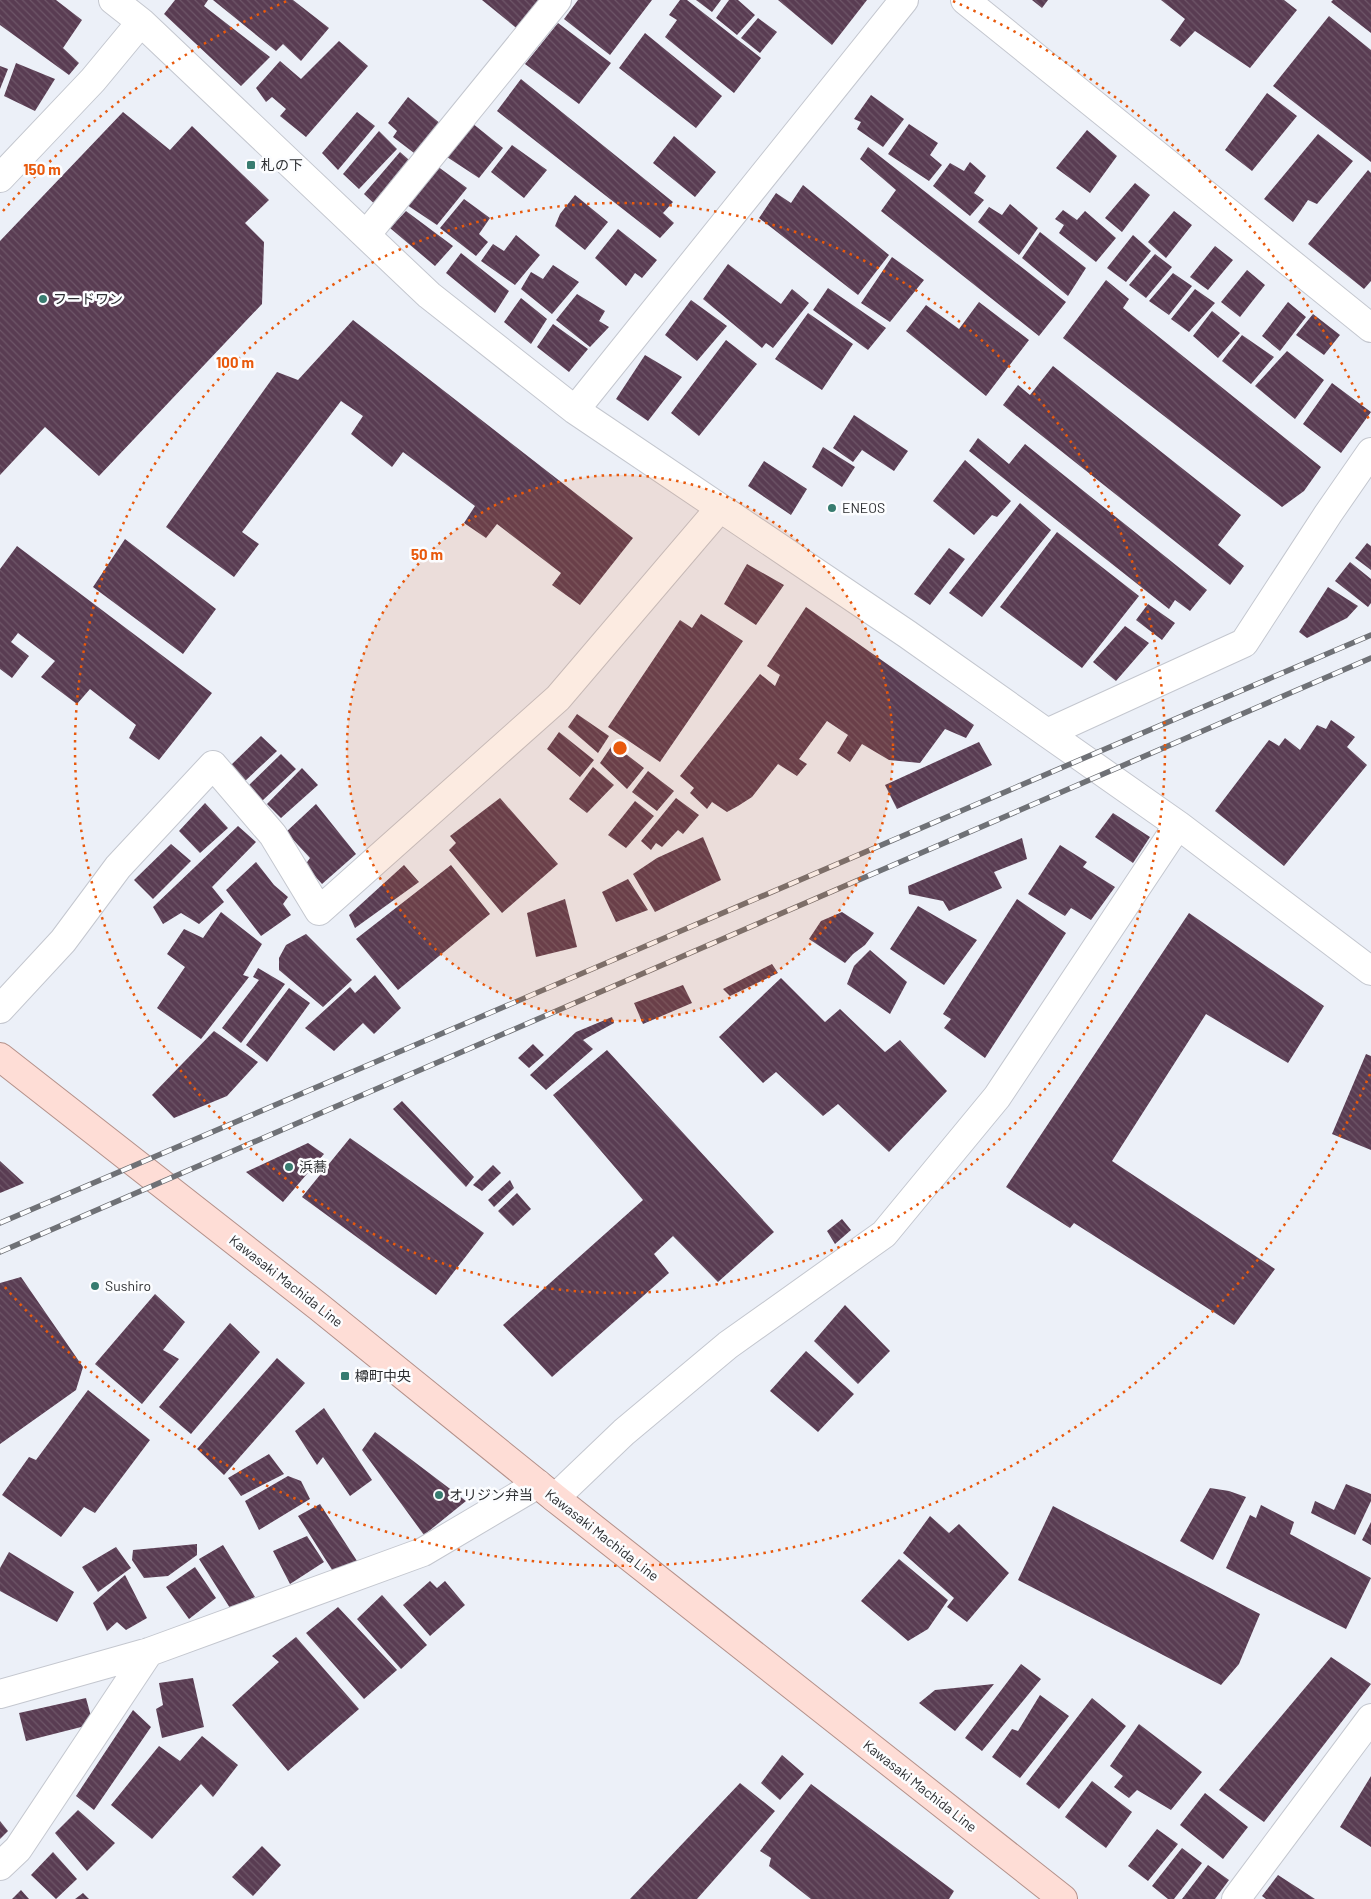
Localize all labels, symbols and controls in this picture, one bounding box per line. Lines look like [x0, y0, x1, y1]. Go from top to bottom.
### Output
place label: 札の下 [261, 156, 303, 173]
marker: 札の下 [245, 159, 257, 171]
text: 150 m [23, 160, 61, 178]
place label: フードワン [53, 290, 123, 307]
marker: フードワン [37, 293, 49, 305]
text: 100 m [216, 353, 254, 371]
place label: ENEOS [842, 499, 885, 516]
marker: ENEOS [826, 502, 838, 514]
text: 50 m [411, 545, 443, 563]
centre of rings [611, 739, 629, 757]
place label: 浜蕎 [299, 1158, 327, 1175]
marker: 浜蕎 [283, 1161, 295, 1173]
street label: Kawasaki Machida Line [226, 1231, 347, 1330]
place label: Sushiro [105, 1277, 151, 1294]
marker: Sushiro [89, 1280, 101, 1292]
place label: 樽町中央 [355, 1367, 411, 1384]
marker: 樽町中央 [339, 1370, 351, 1382]
street label: Kawasaki Machida Line [542, 1485, 663, 1584]
place label: オリジン弁当 [449, 1486, 533, 1503]
marker: オリジン弁当 [433, 1489, 445, 1501]
street label: Kawasaki Machida Line [860, 1736, 981, 1835]

